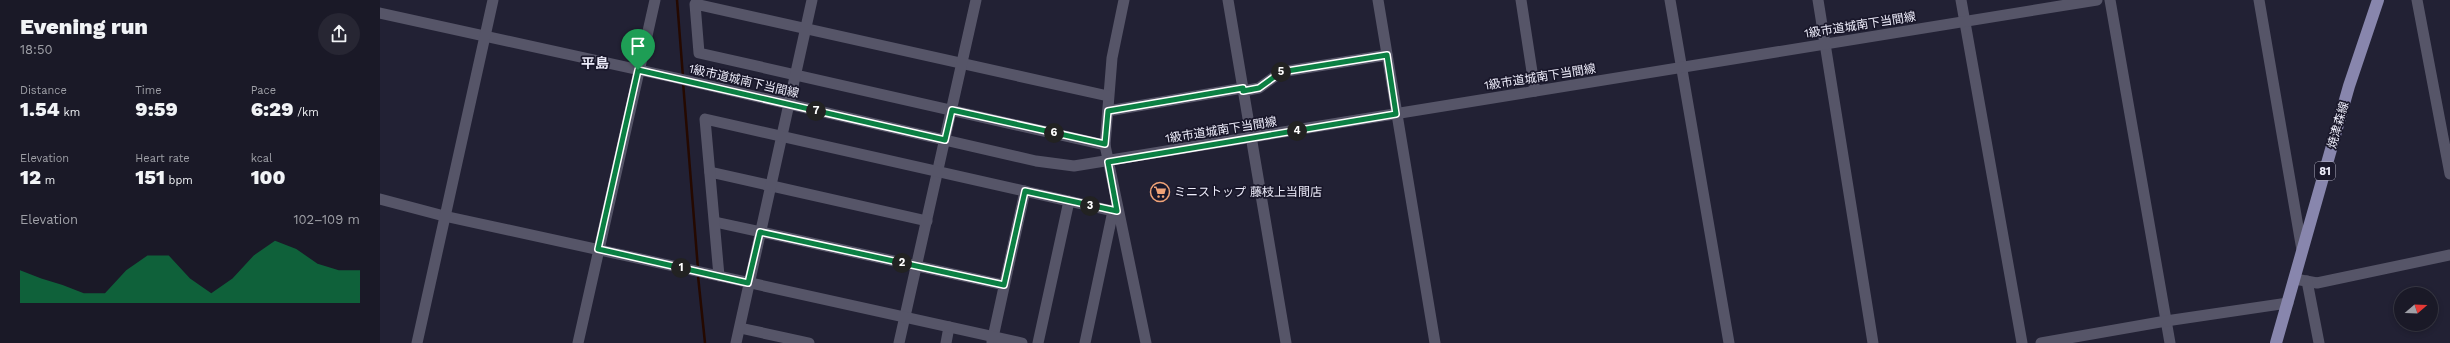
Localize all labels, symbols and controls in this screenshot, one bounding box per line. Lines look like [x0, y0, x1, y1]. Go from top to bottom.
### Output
street label: 1級市道城南下当間線 [1803, 9, 1917, 41]
button: share [318, 13, 360, 55]
text: Evening run [20, 14, 148, 39]
pin [621, 29, 655, 70]
icon: arrive [627, 35, 649, 57]
text: 18:50 [20, 42, 53, 57]
district label: 平島 [581, 55, 609, 71]
street label: 1級市道城南下当間線 [1483, 61, 1597, 93]
street label: 1級市道城南下当間線 [688, 62, 800, 100]
pin: 5 [1271, 62, 1291, 82]
text: 5 [1278, 65, 1284, 78]
text: Distance [20, 84, 67, 97]
text: Time [135, 84, 162, 97]
text: Pace [251, 84, 276, 97]
text: 1.54 [20, 97, 60, 121]
text: 9:59 [135, 97, 178, 121]
text: 6:29 [251, 97, 293, 121]
street label: 焼津森線 [2325, 100, 2351, 150]
pin: 7 [806, 101, 826, 121]
text: 7 [813, 104, 819, 117]
text: km [60, 106, 80, 119]
text: /km [293, 106, 319, 119]
street label: 1級市道城南下当間線 [1164, 114, 1278, 146]
pin: 4 [1287, 121, 1307, 141]
pin: 6 [1044, 123, 1064, 143]
text: 4 [1293, 124, 1301, 137]
text: 6 [1051, 126, 1057, 139]
text: Elevation [20, 152, 69, 165]
text: Heart rate [135, 152, 190, 165]
text: kcal [251, 152, 272, 165]
road number: 81 [2315, 162, 2335, 180]
text: 12 [20, 165, 41, 189]
text: 151 [135, 165, 165, 189]
text: 100 [251, 165, 286, 189]
text: m [41, 174, 55, 187]
text: bpm [165, 174, 193, 187]
supermarket icon: ミニストップ 藤枝上当間店 [1149, 181, 1171, 203]
place label: ミニストップ 藤枝上当間店 [1174, 185, 1322, 199]
pin: 3 [1080, 196, 1100, 216]
text: 3 [1087, 199, 1093, 212]
text: Elevation [20, 212, 78, 227]
text: 102–109 m [293, 212, 360, 227]
pin: 2 [892, 253, 912, 273]
text: 2 [899, 256, 905, 269]
pin: 1 [671, 258, 691, 278]
text: 1 [679, 261, 683, 274]
north arrow [2394, 287, 2438, 331]
map controls [2394, 287, 2438, 331]

